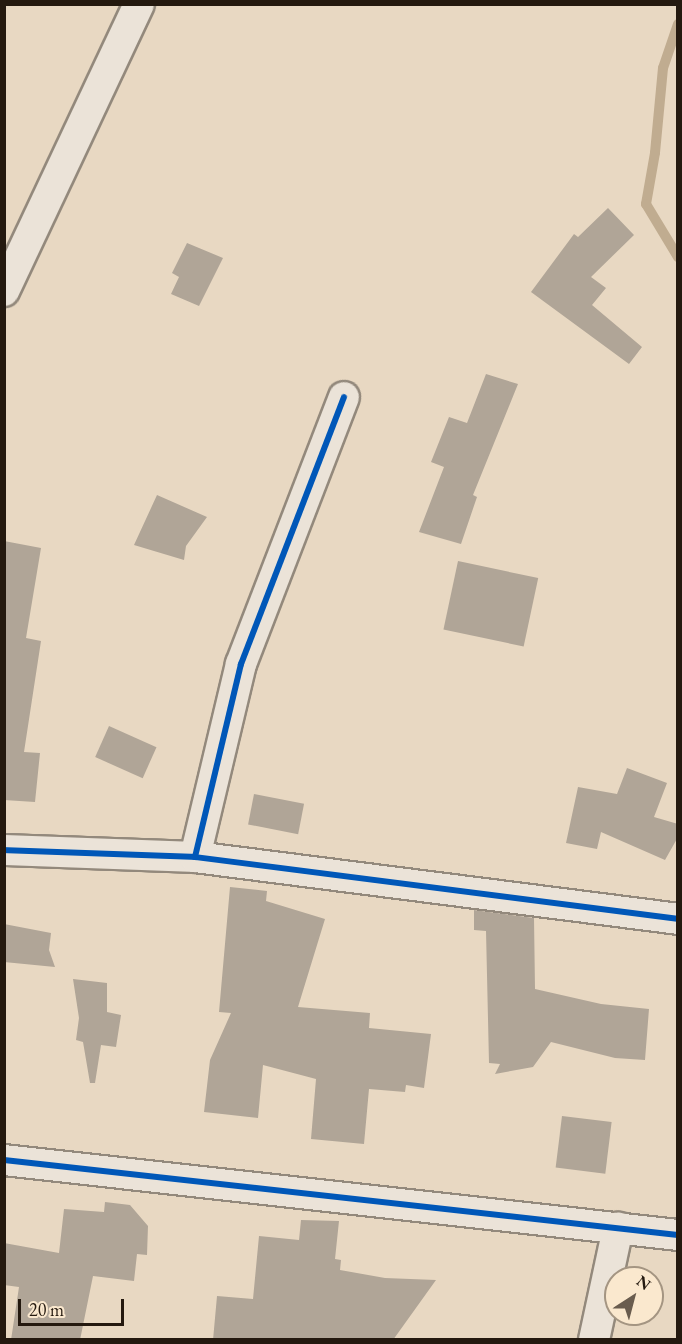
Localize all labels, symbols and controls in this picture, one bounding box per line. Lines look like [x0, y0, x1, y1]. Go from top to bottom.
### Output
north arrow [604, 1266, 664, 1326]
text: N [632, 1270, 655, 1295]
scale bar [21, 1287, 128, 1325]
text: 20 m [29, 1298, 64, 1321]

